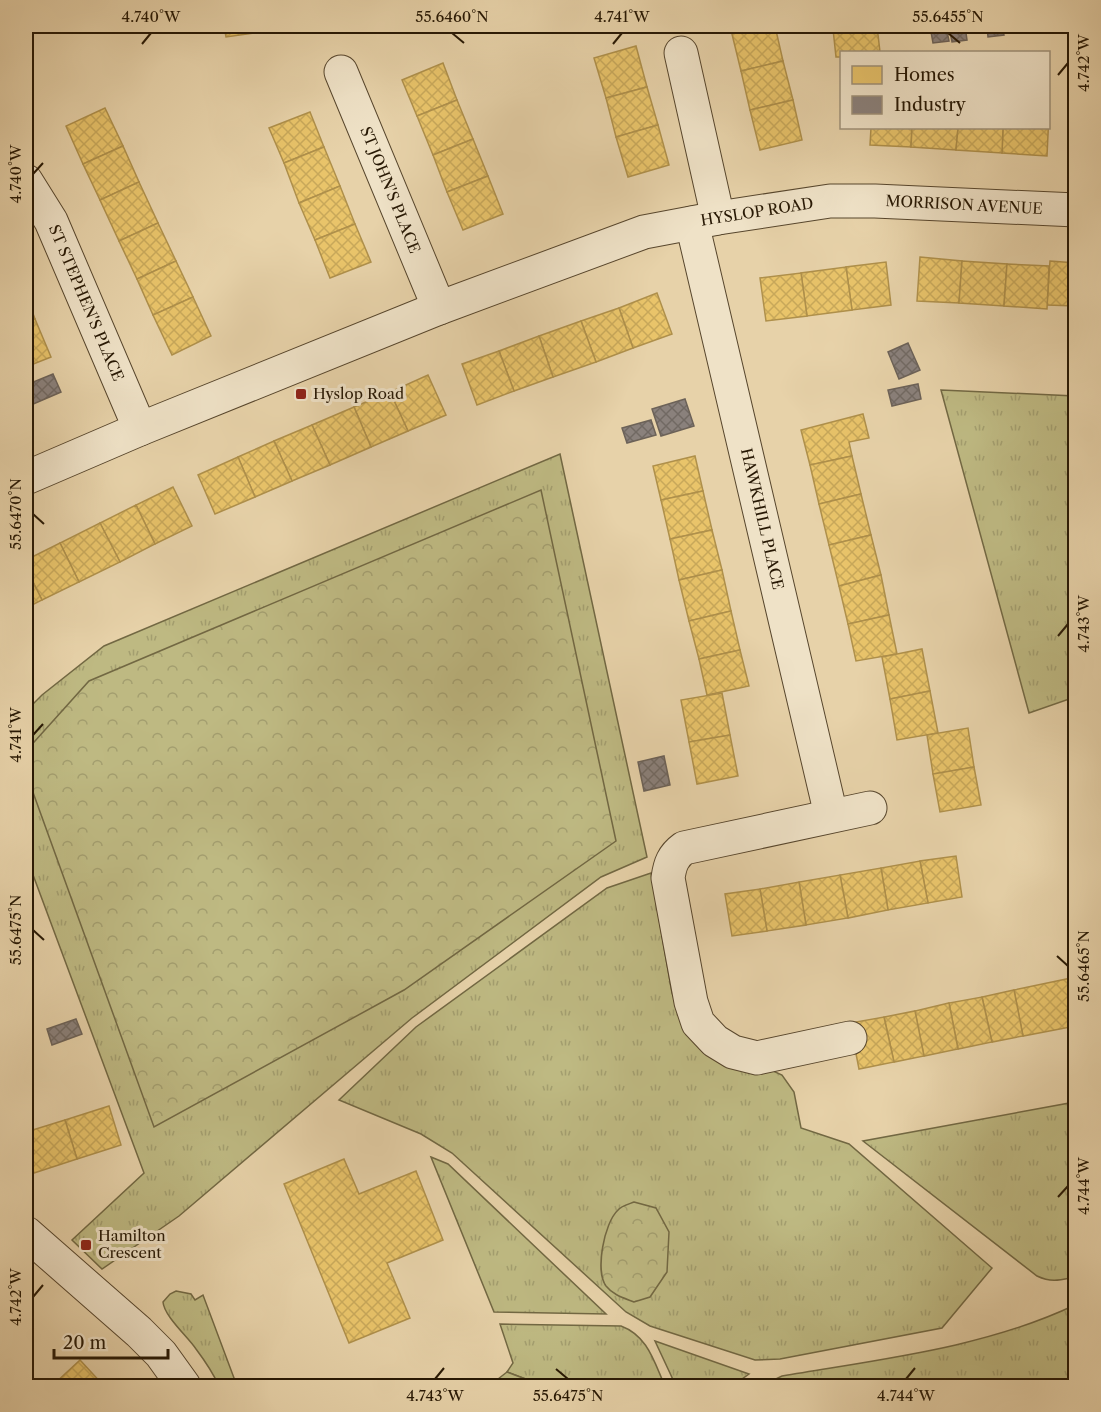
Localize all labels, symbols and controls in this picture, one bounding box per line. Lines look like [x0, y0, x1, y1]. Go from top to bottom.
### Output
text: 4.740°W [122, 7, 181, 26]
text: 55.6460°N [415, 7, 489, 26]
text: 4.741°W [594, 7, 650, 26]
text: 55.6455°N [912, 7, 984, 26]
text: 4.742°W [1074, 33, 1093, 92]
legend [840, 51, 1050, 129]
text: Homes [894, 64, 955, 86]
text: Industry [894, 94, 967, 116]
street label: ST JOHN'S PLACE [356, 124, 425, 256]
text: 4.740°W [6, 144, 25, 203]
street label: MORRISON AVENUE [885, 191, 1043, 218]
street label: HYSLOP ROAD [699, 193, 815, 230]
street label: ST STEPHEN'S PLACE [45, 222, 128, 384]
place label: Hyslop Road [313, 384, 404, 403]
marker: Hyslop Road [294, 387, 308, 401]
street label: HAWKHILL PLACE [737, 446, 788, 592]
text: 55.6470°N [6, 478, 25, 550]
text: 4.743°W [1074, 595, 1093, 653]
text: 4.741°W [6, 707, 25, 763]
text: 55.6475°N [6, 895, 25, 965]
text: 55.6465°N [1074, 930, 1093, 1002]
text: 4.744°W [1074, 1156, 1093, 1215]
place label: Hamilton Crescent [98, 1226, 166, 1262]
marker: Hamilton Crescent [79, 1238, 93, 1252]
text: 4.742°W [6, 1267, 25, 1326]
scale bar [54, 1322, 168, 1360]
text: 20 m [63, 1332, 107, 1354]
text: 4.743°W [406, 1386, 464, 1405]
text: 55.6475°N [533, 1386, 603, 1405]
text: 4.744°W [877, 1386, 936, 1405]

